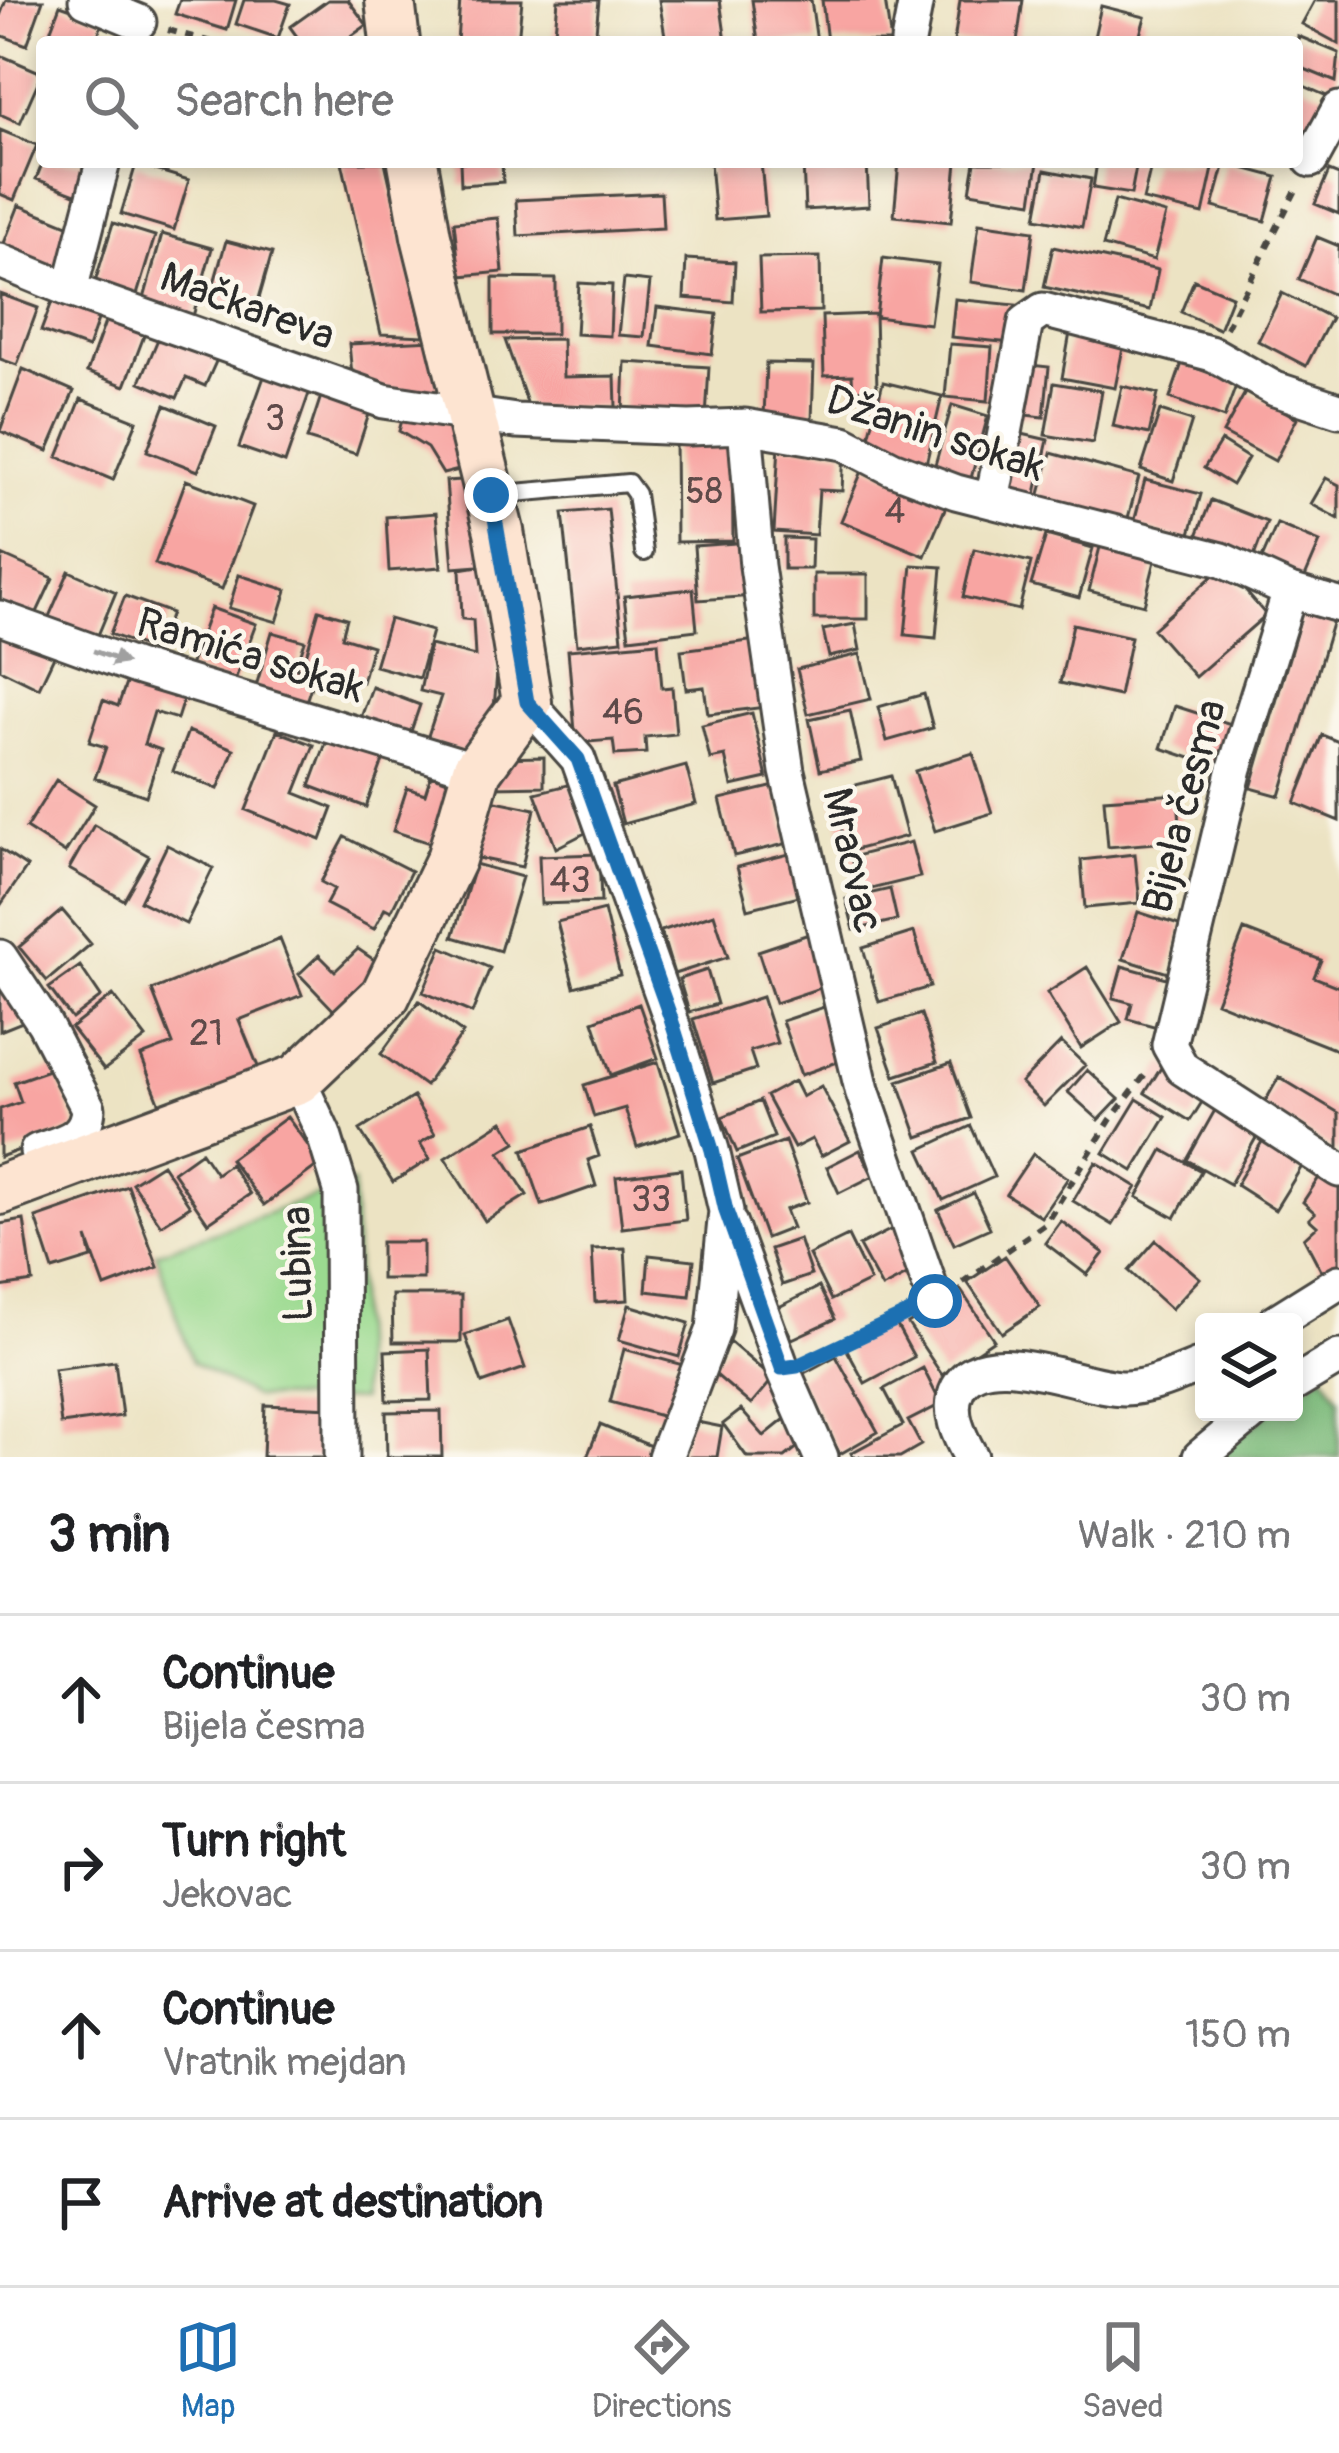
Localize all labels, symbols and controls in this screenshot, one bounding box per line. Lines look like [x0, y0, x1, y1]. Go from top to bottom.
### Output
search box [36, 36, 1303, 168]
icon: search [78, 69, 144, 135]
text: Search here [174, 74, 394, 130]
street label: Mačkareva [153, 251, 342, 362]
street label: Džanin sokak [820, 374, 1051, 494]
house number: 3 [265, 396, 285, 441]
route end [464, 468, 518, 522]
house number: 58 [685, 469, 723, 514]
house number: 4 [885, 489, 906, 534]
street label: Ramića sokak [130, 597, 370, 715]
one-way arrow [92, 649, 128, 668]
house number: 46 [602, 690, 644, 735]
street label: Bijela česma [1131, 694, 1238, 919]
street label: Mraovac [810, 783, 894, 938]
house number: 43 [550, 858, 590, 903]
house number: 21 [189, 1011, 223, 1056]
house number: 33 [631, 1177, 671, 1222]
street label: Lubina [271, 1206, 325, 1322]
route start [908, 1274, 962, 1328]
map controls [1195, 1313, 1303, 1421]
button: layers [1195, 1313, 1303, 1421]
text: 3 min [48, 1503, 170, 1567]
text: Walk · 210 m [1078, 1511, 1291, 1560]
text: Continue [162, 1646, 335, 1702]
icon: ahead [48, 1666, 114, 1732]
text: 30 m [1200, 1674, 1291, 1723]
text: Bijela česma [162, 1702, 366, 1751]
text: Turn right [162, 1814, 346, 1870]
icon: right [48, 1834, 114, 1900]
text: 30 m [1200, 1842, 1291, 1891]
text: Jekovac [162, 1870, 293, 1919]
text: Continue [162, 1982, 335, 2038]
icon: ahead [48, 2002, 114, 2068]
text: 150 m [1185, 2010, 1291, 2059]
text: Vratnik mejdan [162, 2038, 407, 2087]
icon: arrive [48, 2170, 114, 2236]
text: Arrive at destination [162, 2175, 543, 2231]
tab: Map [175, 2314, 241, 2427]
tab: Directions [592, 2314, 732, 2427]
tab: Saved [1082, 2314, 1164, 2427]

